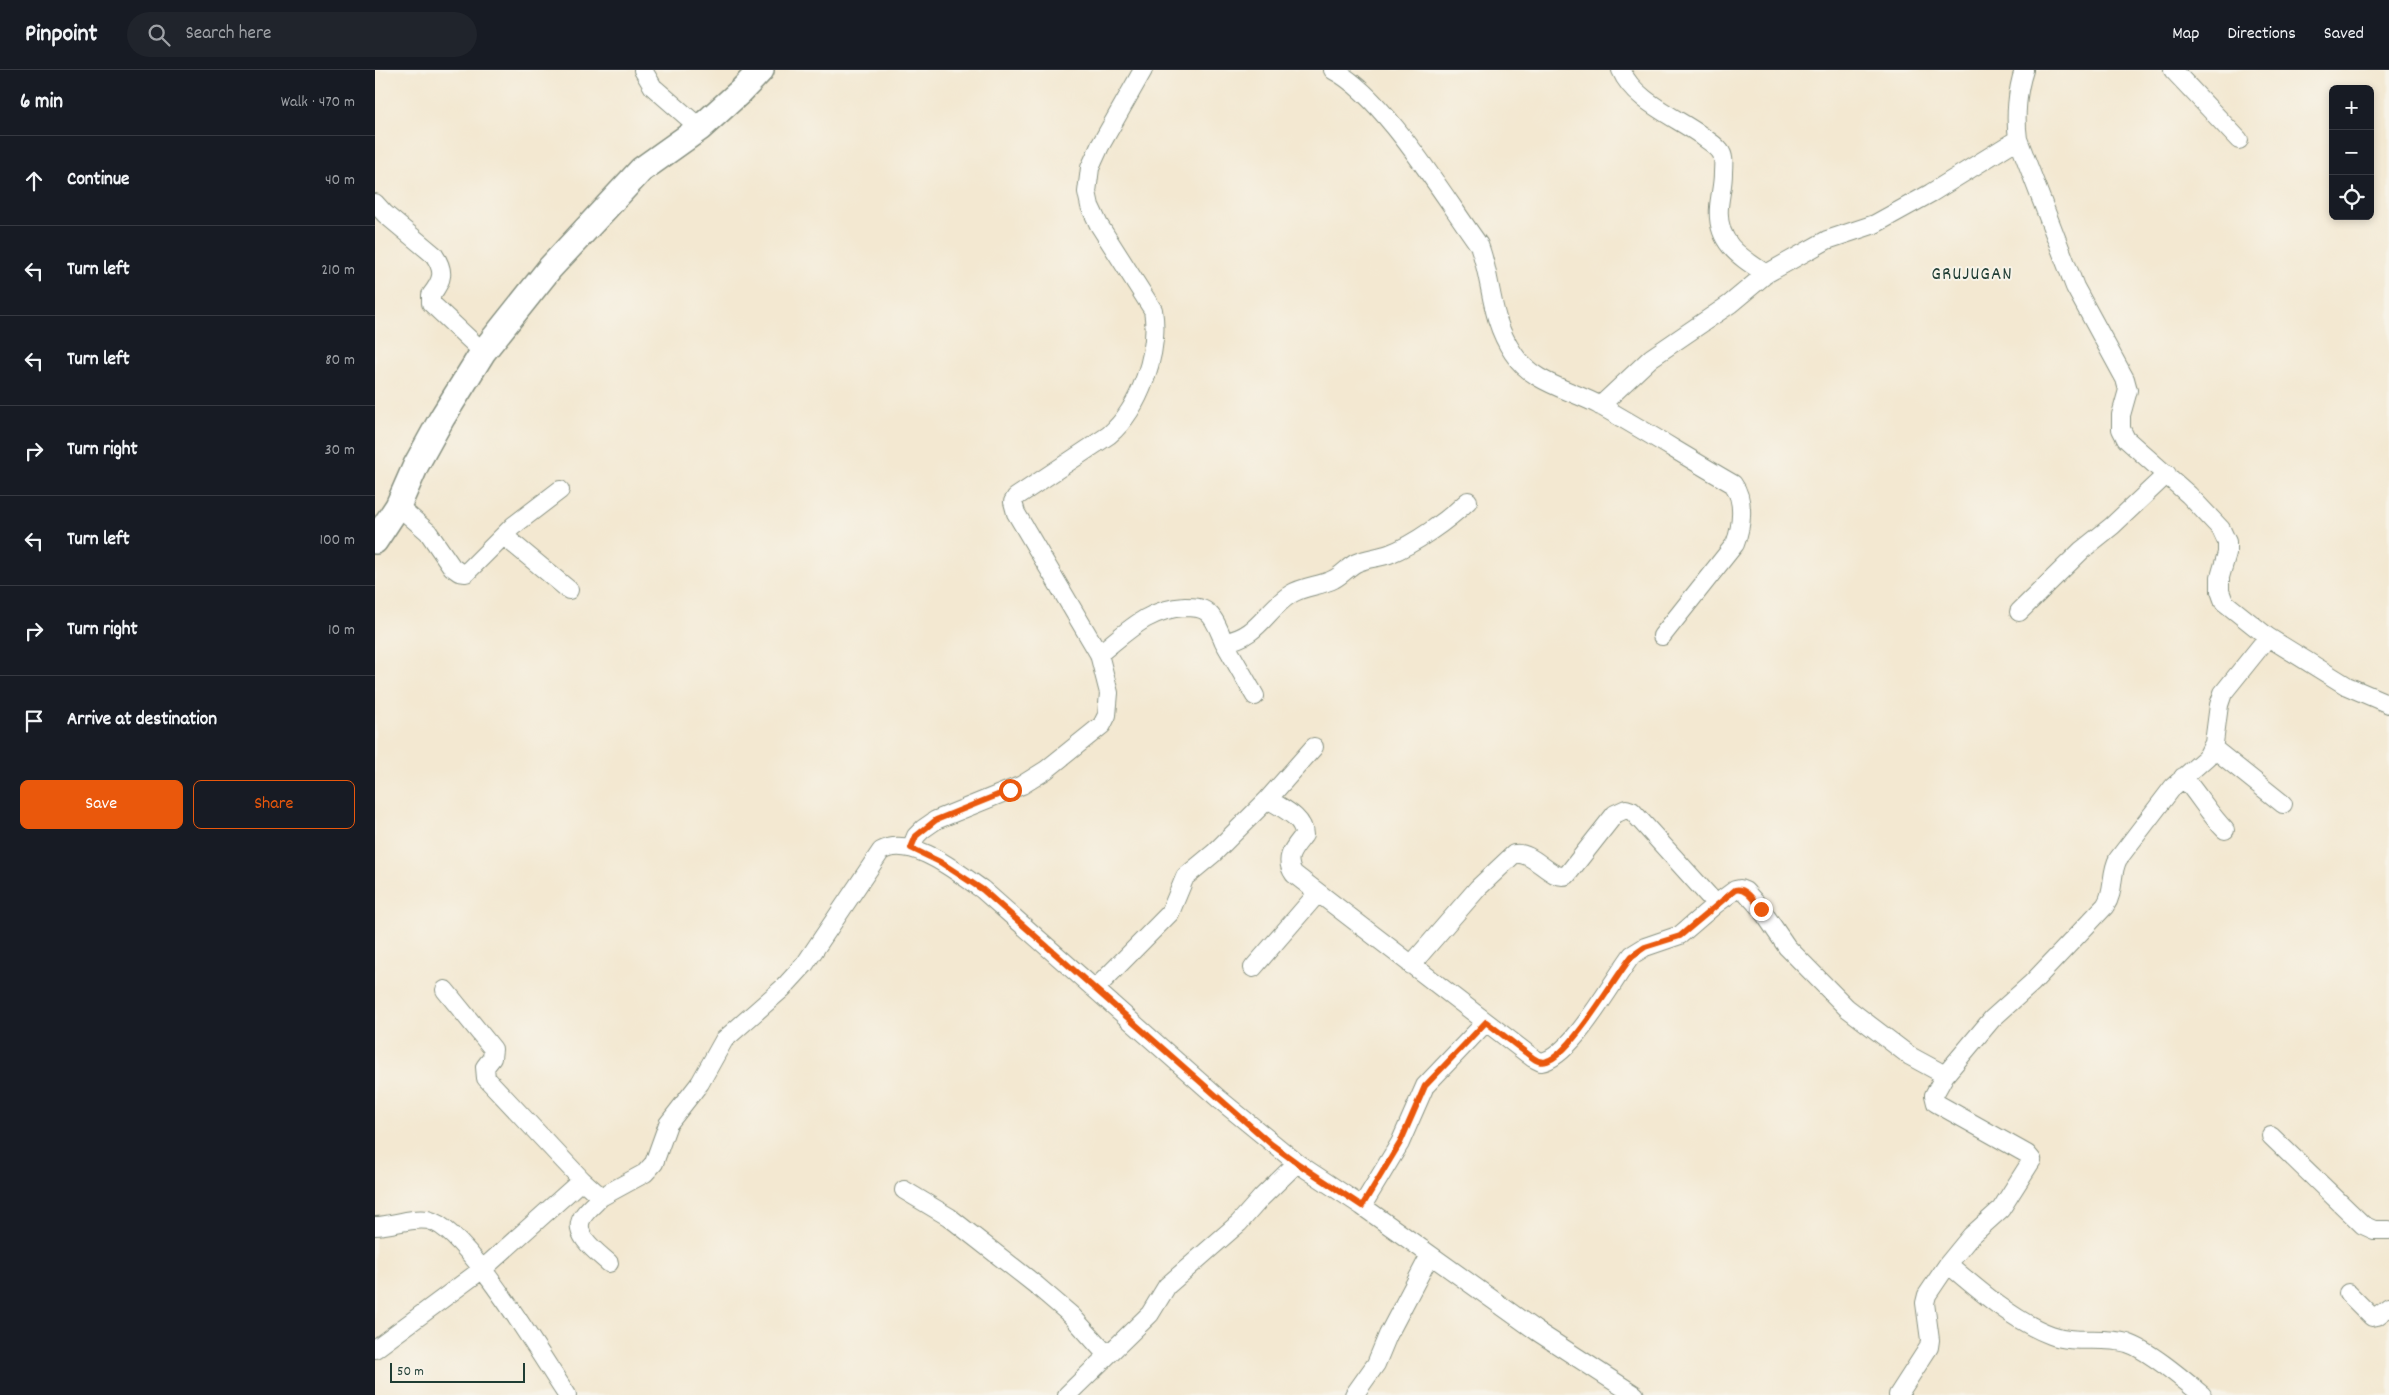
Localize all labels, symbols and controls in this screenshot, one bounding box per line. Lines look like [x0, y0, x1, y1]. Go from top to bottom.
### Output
search box [127, 12, 477, 57]
text: Pinpoint [25, 18, 97, 52]
icon: search [145, 21, 173, 49]
text: Search here [185, 21, 271, 48]
text: Map [2172, 22, 2199, 47]
text: Directions [2227, 22, 2296, 47]
text: Saved [2324, 22, 2364, 47]
map controls [2329, 85, 2374, 220]
button: + [2329, 85, 2374, 130]
text: 6 min [20, 88, 63, 118]
text: Walk · 470 m [281, 91, 355, 114]
button: − [2329, 130, 2374, 175]
icon: ahead [20, 167, 48, 195]
text: Continue [67, 167, 129, 194]
text: 40 m [325, 169, 355, 192]
button: locate [2329, 175, 2374, 220]
icon: left [20, 257, 48, 285]
text: Turn left [67, 257, 130, 284]
text: 210 m [321, 259, 355, 282]
district label: GRUJUGAN [1931, 262, 2013, 289]
icon: left [20, 347, 48, 375]
text: Turn left [67, 347, 130, 374]
text: 80 m [325, 349, 355, 372]
icon: right [20, 437, 48, 465]
text: Turn right [67, 437, 138, 464]
text: 30 m [325, 439, 355, 462]
icon: left [20, 527, 48, 555]
text: Turn left [67, 527, 130, 554]
text: 100 m [319, 529, 355, 552]
icon: right [20, 617, 48, 645]
text: Turn right [67, 617, 138, 644]
text: 10 m [328, 619, 355, 642]
icon: arrive [20, 707, 48, 735]
text: Arrive at destination [67, 707, 217, 734]
route start [999, 779, 1022, 802]
button: Save [20, 780, 183, 829]
button: Share [193, 780, 355, 829]
route end [1750, 898, 1773, 921]
scale bar [390, 1360, 525, 1383]
text: 50 m [397, 1362, 424, 1382]

